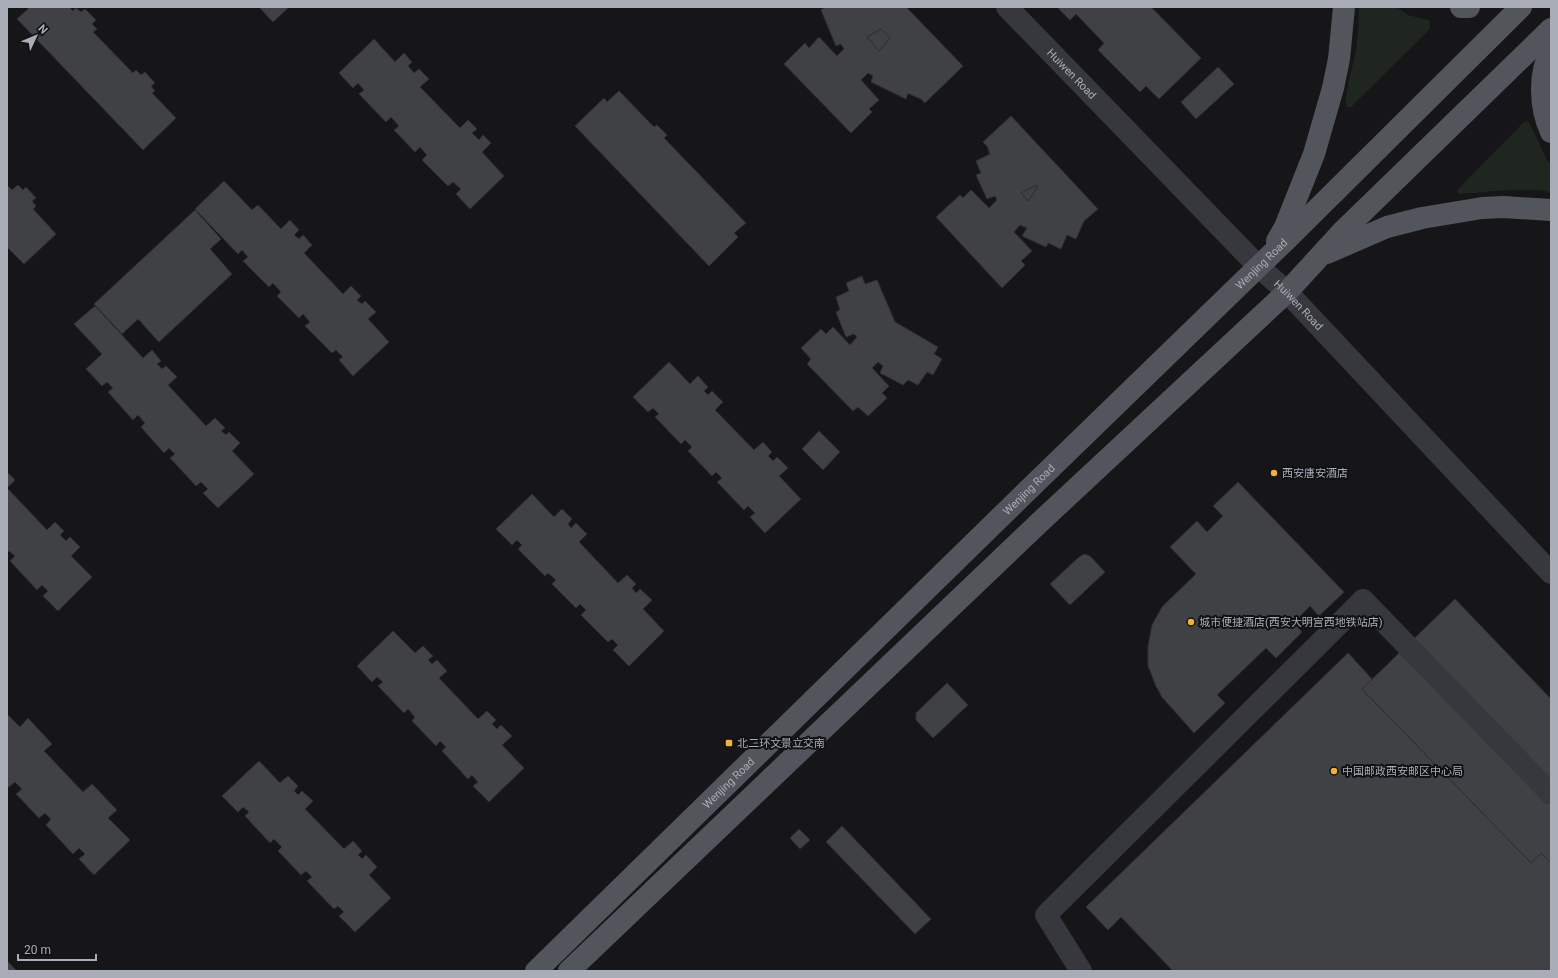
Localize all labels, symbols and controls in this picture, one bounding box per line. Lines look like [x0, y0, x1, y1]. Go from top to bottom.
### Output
north arrow [16, 16, 56, 56]
text: N [35, 22, 50, 37]
street label: Huiwen Road [1044, 46, 1099, 102]
street label: Wenjing Road [1233, 236, 1290, 292]
street label: Huiwen Road [1271, 277, 1326, 333]
street label: Wenjing Road [1000, 461, 1057, 518]
place label: 西安唐安酒店 [1282, 467, 1348, 480]
marker: 西安唐安酒店 [1269, 468, 1279, 478]
place label: 城市便捷酒店(西安大明宫西地铁站店) [1199, 616, 1383, 629]
marker: 城市便捷酒店(西安大明宫西地铁站店) [1186, 617, 1196, 627]
place label: 北二环文景立交南 [737, 737, 825, 750]
marker: 北二环文景立交南 [724, 738, 734, 748]
street label: Wenjing Road [700, 755, 757, 811]
place label: 中国邮政西安邮区中心局 [1342, 765, 1463, 778]
marker: 中国邮政西安邮区中心局 [1329, 766, 1339, 776]
scale bar [18, 936, 96, 962]
text: 20 m [24, 943, 51, 957]

